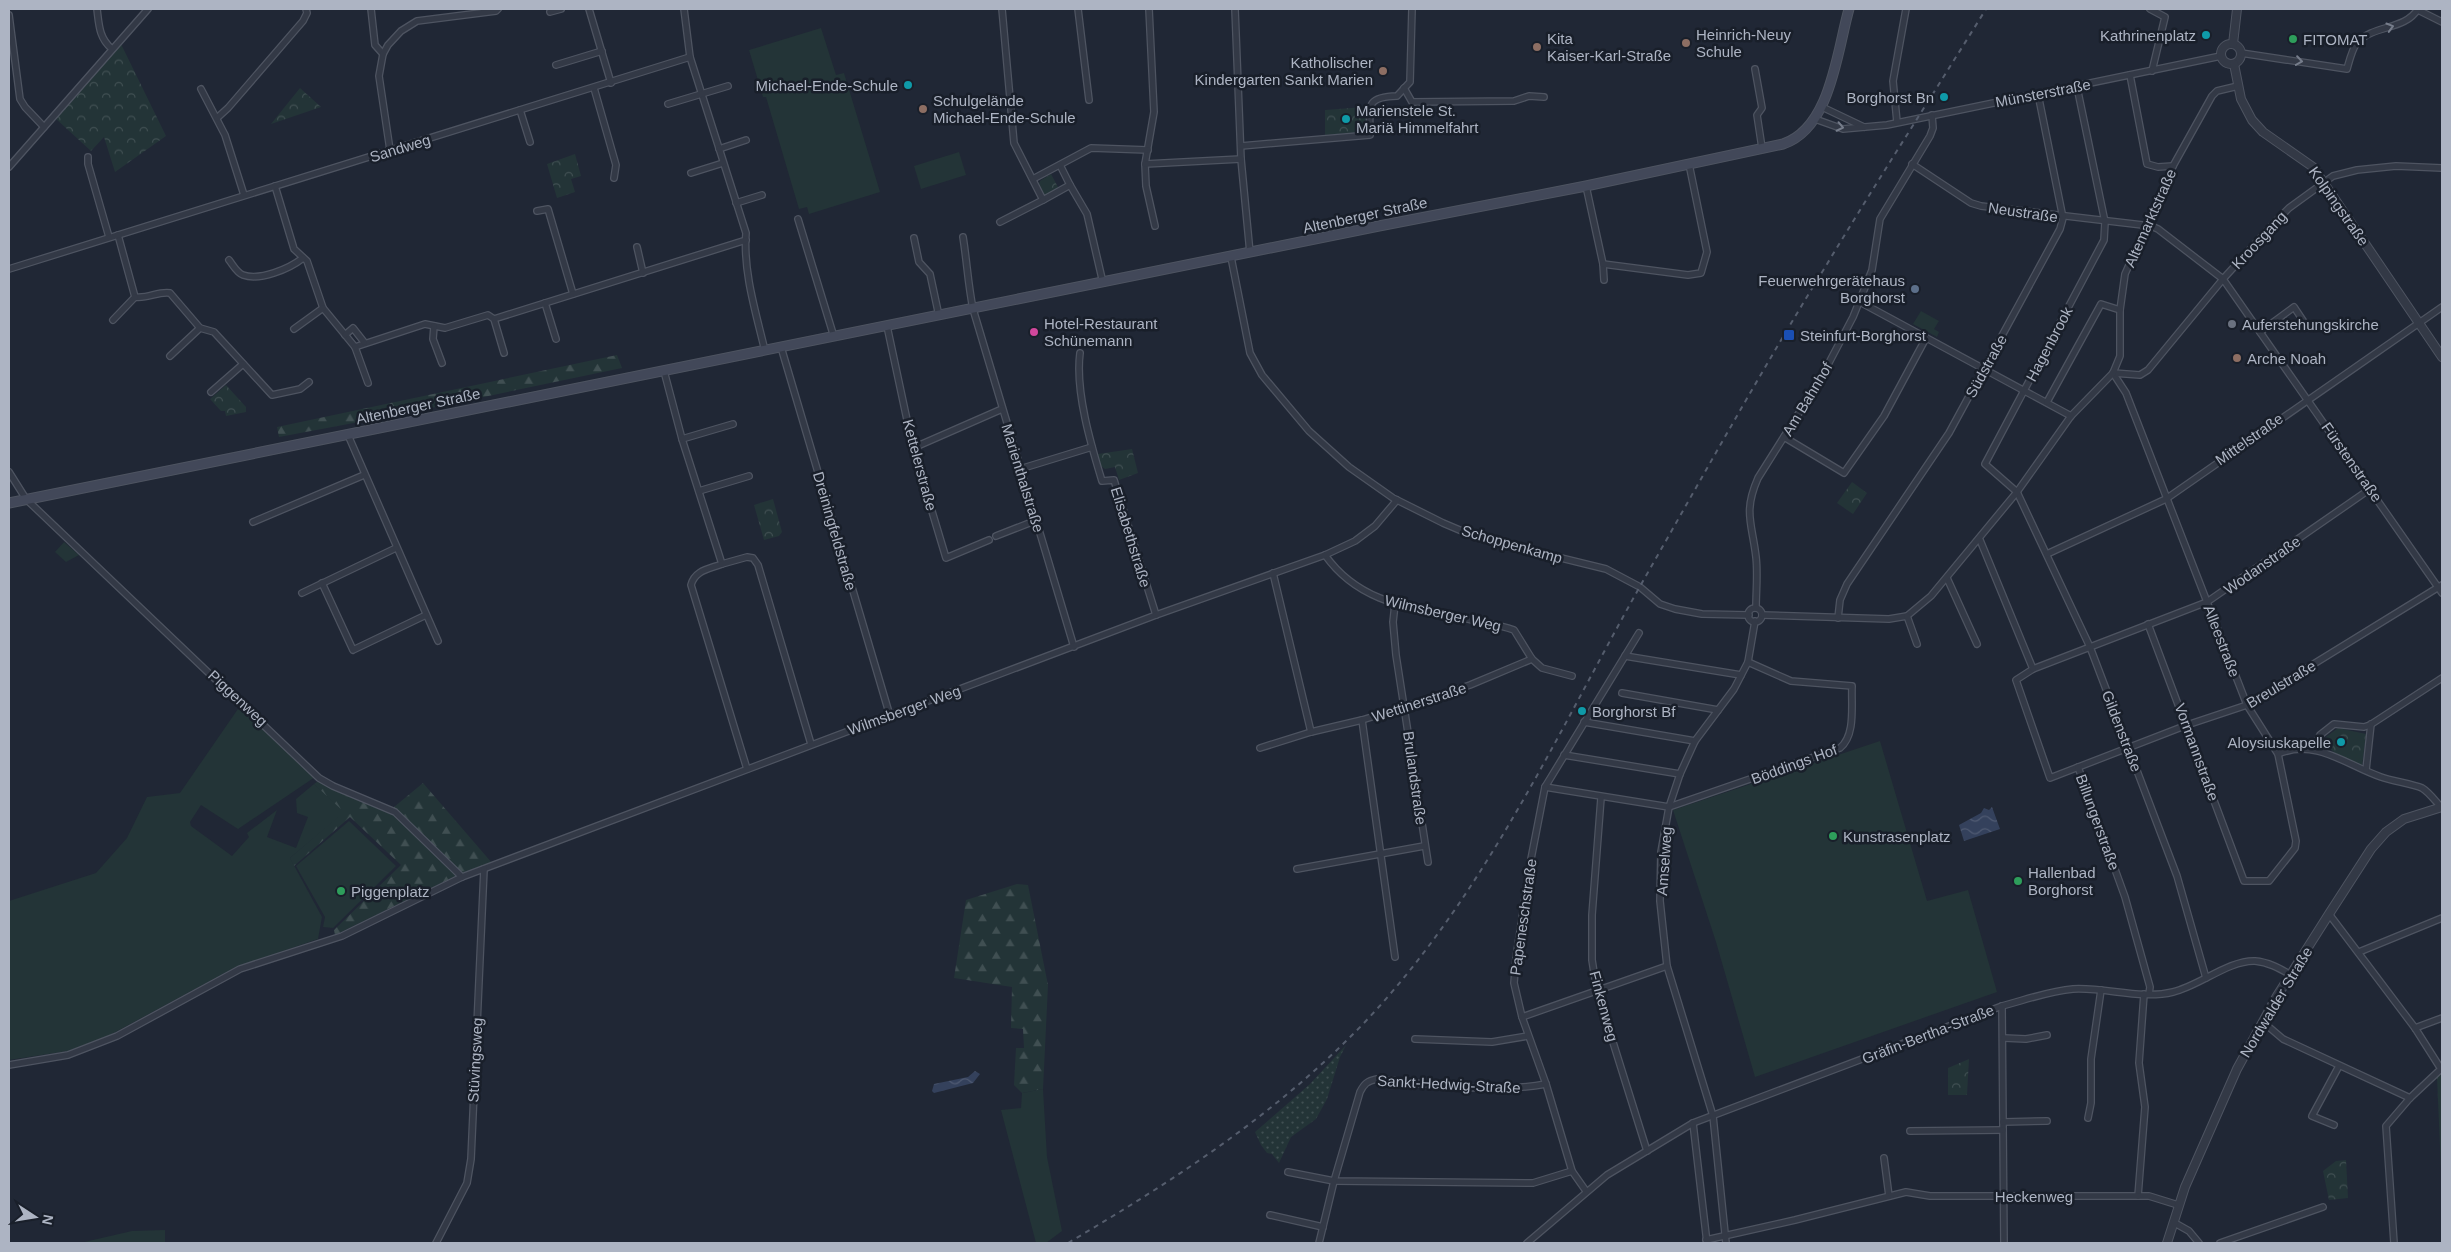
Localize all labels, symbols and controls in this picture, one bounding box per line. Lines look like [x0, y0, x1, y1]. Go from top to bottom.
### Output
one-way arrow [2386, 22, 2394, 32]
place label: Heinrich-Neuy Schule [1696, 26, 1792, 60]
place label: Kathrinenplatz [2100, 27, 2196, 44]
marker: Kathrinenplatz [2200, 29, 2212, 41]
place label: Kita Kaiser-Karl-Straße [1547, 30, 1671, 64]
place label: FITOMAT [2303, 31, 2367, 48]
marker: FITOMAT [2287, 33, 2299, 45]
marker: Heinrich-Neuy Schule [1680, 37, 1692, 49]
marker: Kita Kaiser-Karl-Straße [1531, 41, 1543, 53]
place label: Katholischer Kindergarten Sankt Marien [1195, 54, 1373, 88]
one-way arrow [2294, 56, 2303, 66]
marker: Katholischer Kindergarten Sankt Marien [1377, 65, 1389, 77]
street label: Münsterstraße [1994, 75, 2092, 111]
place label: Michael-Ende-Schule [755, 77, 898, 94]
marker: Michael-Ende-Schule [902, 79, 914, 91]
place label: Borghorst Bn [1846, 89, 1934, 106]
marker: Borghorst Bn [1938, 91, 1950, 103]
place label: Schulgelände Michael-Ende-Schule [933, 92, 1076, 126]
place label: Marienstele St. Mariä Himmelfahrt [1356, 102, 1479, 136]
marker: Schulgelände Michael-Ende-Schule [917, 103, 929, 115]
marker: Marienstele St. Mariä Himmelfahrt [1340, 113, 1352, 125]
one-way arrow [1835, 122, 1844, 132]
street label: Sandweg [368, 131, 432, 165]
street label: Kolpingstraße [2305, 163, 2373, 249]
street label: Altemarktstraße [2121, 166, 2179, 270]
street label: Altenberger Straße [1301, 194, 1429, 236]
street label: Neustraße [1987, 199, 2059, 225]
street label: Kroosgang [2228, 208, 2290, 272]
place label: Feuerwehrgerätehaus Borghorst [1758, 272, 1906, 306]
marker: Feuerwehrgerätehaus Borghorst [1909, 283, 1921, 295]
street label: Hagenbrook [2022, 303, 2076, 384]
place label: Hotel-Restaurant Schünemann [1044, 315, 1158, 349]
place label: Auferstehungskirche [2242, 316, 2379, 333]
marker: Auferstehungskirche [2226, 318, 2238, 330]
marker: Hotel-Restaurant Schünemann [1028, 326, 1040, 338]
place label: Steinfurt-Borghorst [1800, 327, 1927, 344]
marker: Steinfurt-Borghorst [1782, 328, 1796, 342]
street label: Südstraße [1962, 332, 2010, 400]
place label: Arche Noah [2247, 350, 2326, 367]
marker: Arche Noah [2231, 352, 2243, 364]
street label: Am Bahnhof [1778, 359, 1836, 439]
street label: Altenberger Straße [354, 385, 482, 427]
street label: Mittelstraße [2212, 410, 2286, 468]
street label: Kettelerstraße [900, 417, 940, 513]
street label: Fürstenstraße [2318, 419, 2386, 505]
street label: Marienthalstraße [998, 422, 1048, 534]
street label: Dreiningfeldstraße [810, 470, 860, 592]
street label: Elisabethstraße [1108, 485, 1154, 589]
street label: Schoppenkamp [1460, 521, 1564, 567]
street label: Wodanstraße [2220, 532, 2304, 598]
street label: Wilmsberger Weg [1383, 591, 1503, 635]
street label: Alleestraße [2200, 603, 2244, 679]
street label: Breulstraße [2243, 657, 2319, 711]
street label: Piggenweg [205, 666, 271, 730]
street label: Wettinerstraße [1370, 679, 1468, 725]
street label: Wilmsberger Weg [845, 682, 963, 738]
street label: Gildenstraße [2099, 688, 2145, 774]
street label: Vormannstraße [2171, 701, 2223, 803]
place label: Borghorst Bf [1592, 703, 1676, 720]
marker: Borghorst Bf [1576, 705, 1588, 717]
street label: Brulandstraße [1400, 730, 1430, 826]
place label: Aloysiuskapelle [2228, 734, 2331, 751]
marker: Aloysiuskapelle [2335, 736, 2347, 748]
street label: Böddings Hof [1749, 740, 1840, 787]
street label: Billungerstraße [2073, 772, 2123, 872]
street label: Amselweg [1653, 826, 1675, 896]
place label: Kunstrasenplatz [1843, 828, 1951, 845]
marker: Kunstrasenplatz [1827, 830, 1839, 842]
street label: Papeneschstraße [1506, 858, 1540, 976]
place label: Hallenbad Borghorst [2028, 864, 2096, 898]
marker: Hallenbad Borghorst [2012, 875, 2024, 887]
place label: Piggenplatz [351, 883, 429, 900]
marker: Piggenplatz [335, 885, 347, 897]
street label: Nordwalder Straße [2236, 944, 2316, 1060]
street label: Finkenweg [1586, 969, 1622, 1043]
street label: Gräfin-Bertha-Straße [1860, 1001, 1996, 1067]
street label: Stüvingsweg [464, 1017, 486, 1103]
street label: Sankt-Hedwig-Straße [1377, 1072, 1521, 1096]
street label: Heckenweg [1995, 1188, 2073, 1205]
north arrow [10, 1192, 60, 1242]
text: N [39, 1213, 57, 1226]

